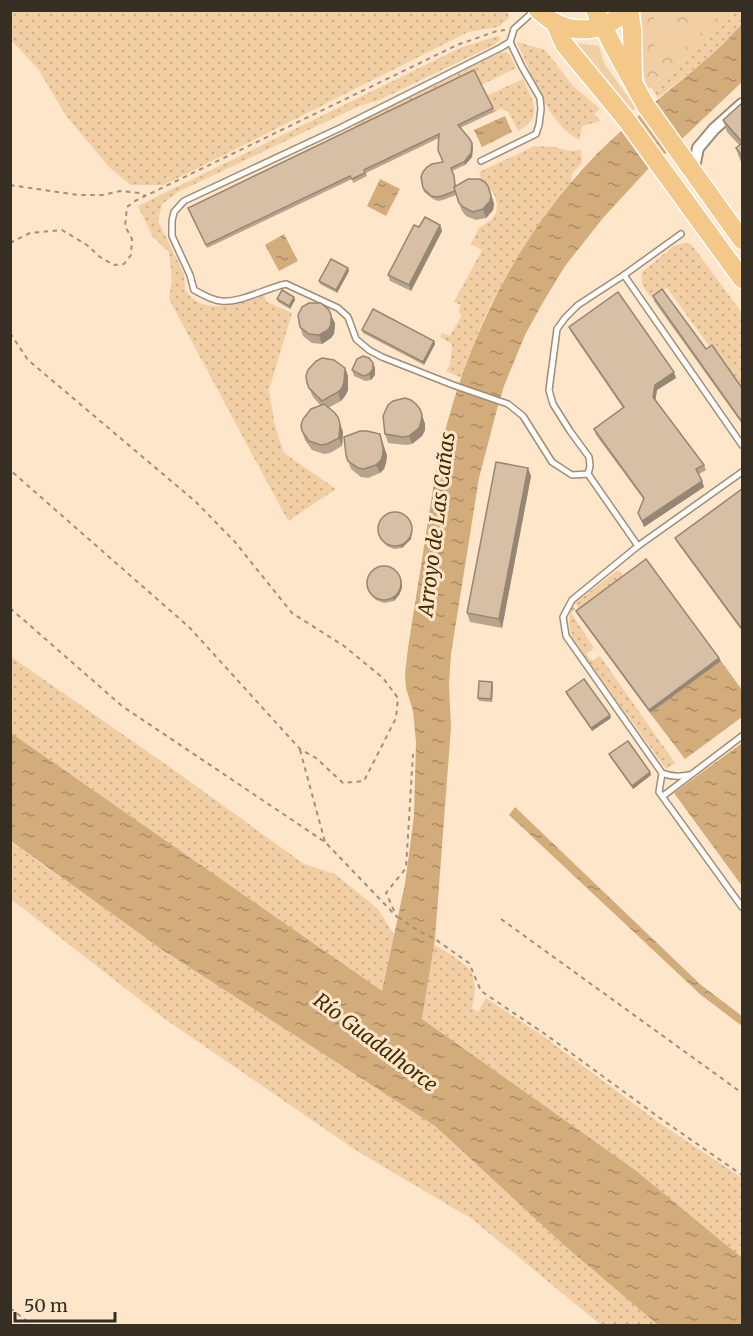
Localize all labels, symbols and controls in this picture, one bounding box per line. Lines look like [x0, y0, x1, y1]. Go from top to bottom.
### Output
water label: Arroyo de Las Cañas [412, 430, 460, 620]
water label: Río Guadalhorce [309, 987, 443, 1097]
scale bar [15, 1285, 116, 1323]
text: 50 m [24, 1294, 68, 1317]

